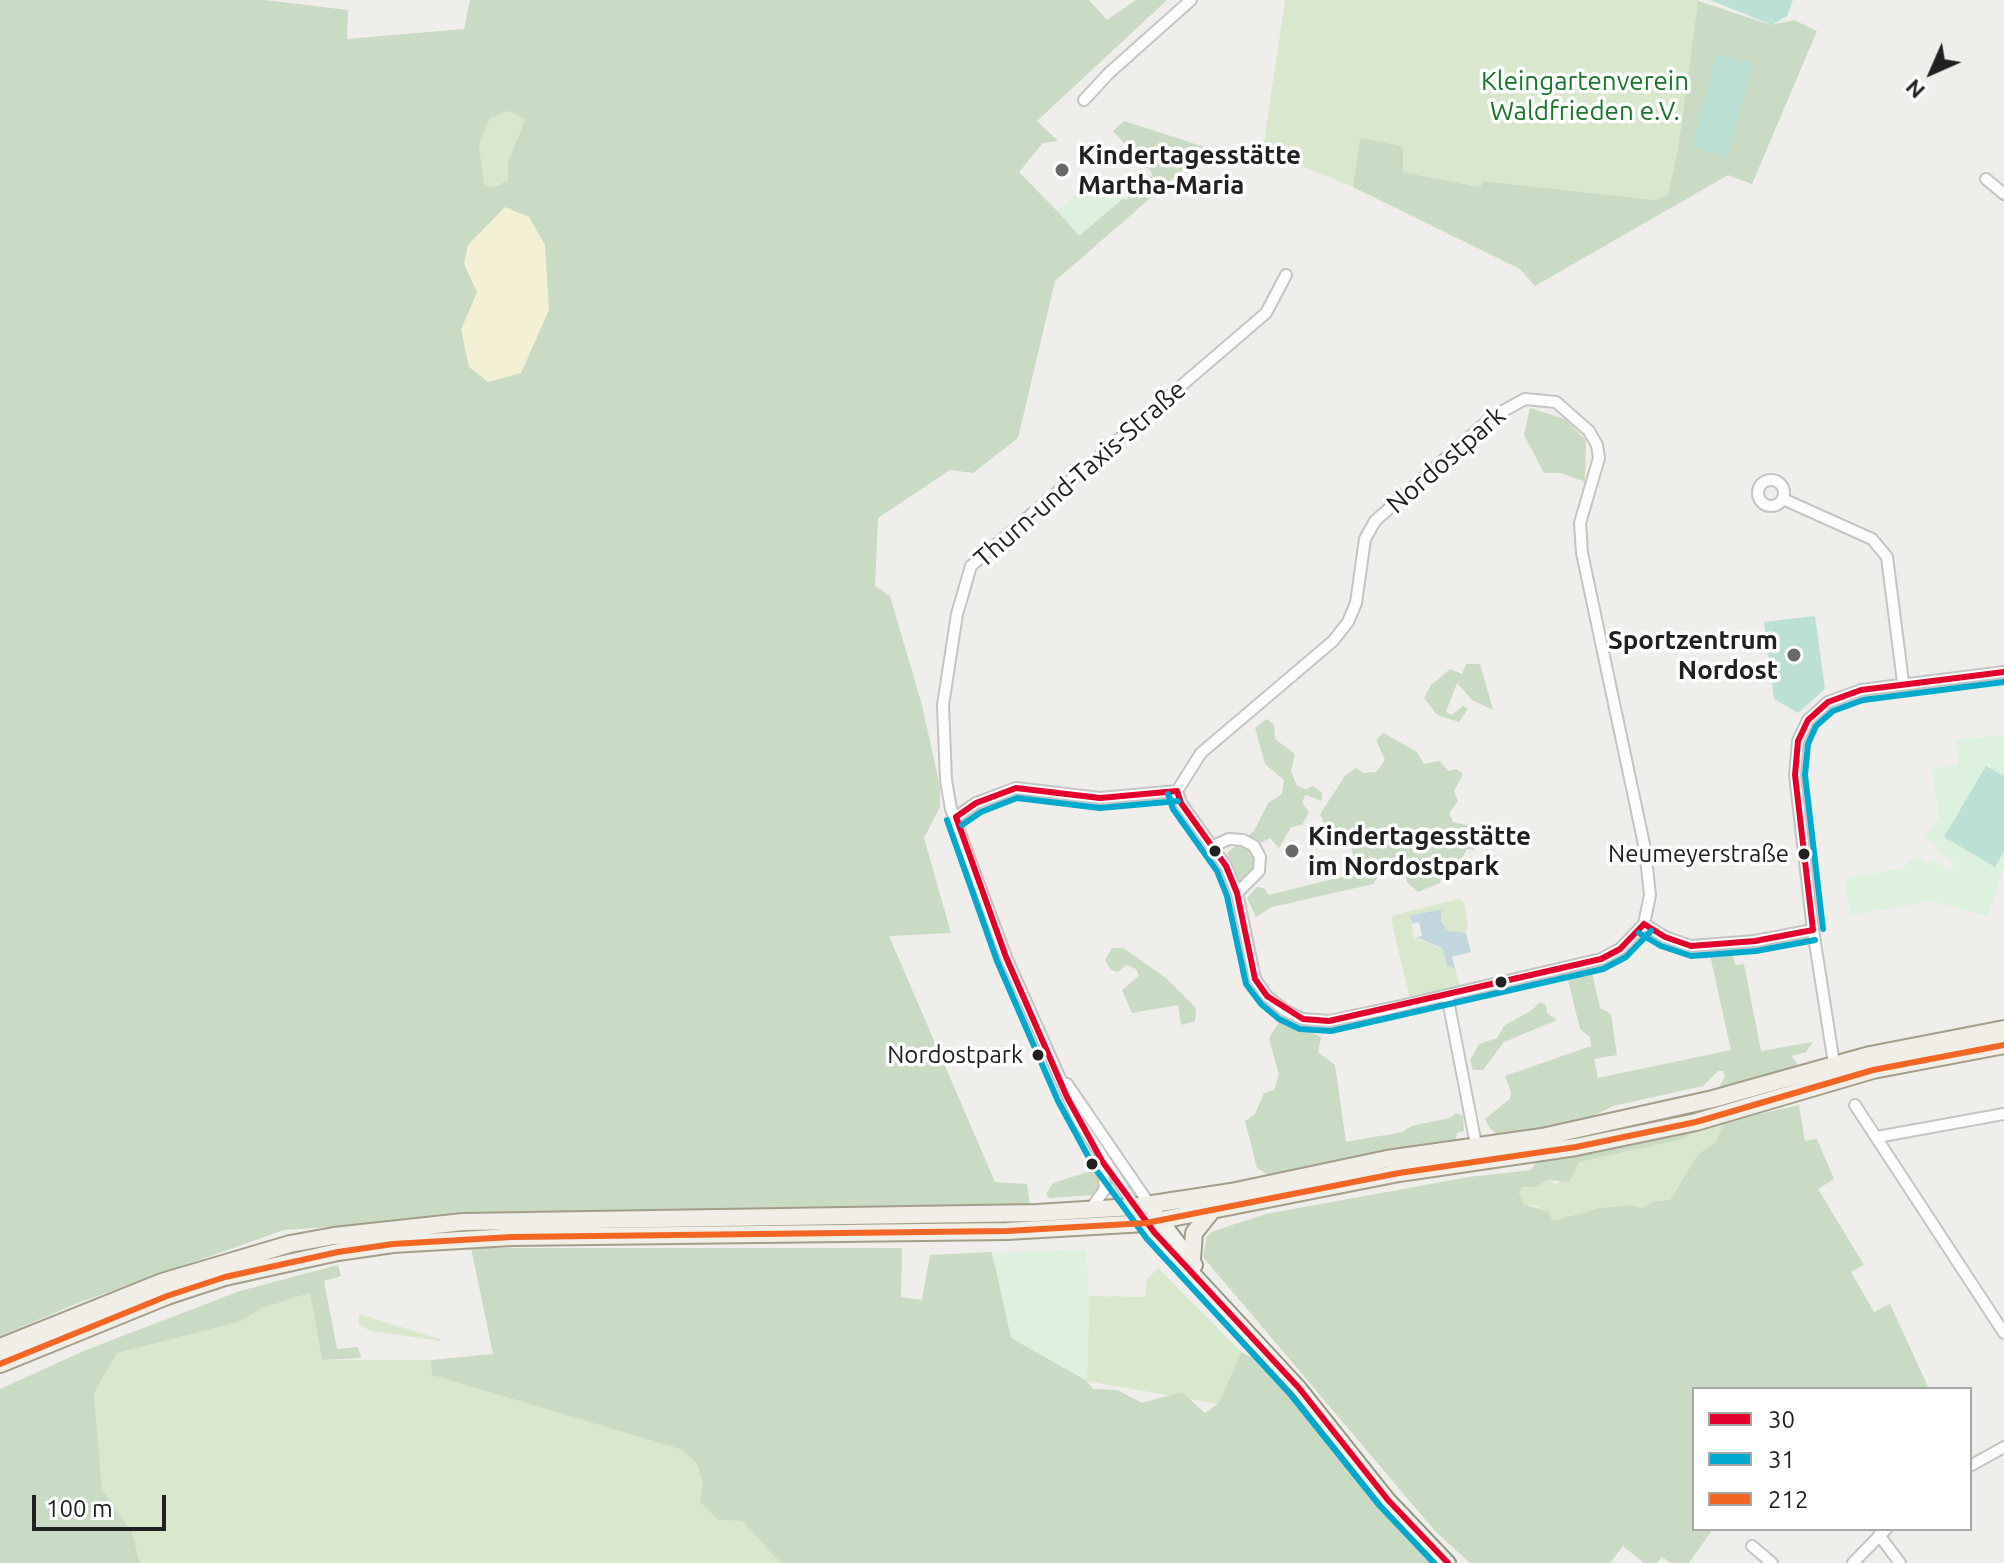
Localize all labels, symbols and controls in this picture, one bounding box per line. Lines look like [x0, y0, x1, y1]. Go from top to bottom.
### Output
north arrow [1892, 32, 1972, 112]
park label: Kleingartenverein Waldfrieden e.V. [1481, 65, 1689, 126]
text: N [1900, 75, 1929, 104]
place label: Kindertagesstätte Martha-Maria [1078, 139, 1301, 200]
marker: Kindertagesstätte Martha-Maria [1053, 161, 1071, 179]
street label: Thurn-und-Taxis-Straße [968, 374, 1192, 574]
street label: Nordostpark [1380, 400, 1512, 520]
place label: Sportzentrum Nordost [1608, 624, 1778, 686]
marker: Sportzentrum Nordost [1785, 646, 1803, 664]
place label: Kindertagesstätte im Nordostpark [1308, 820, 1531, 882]
place label: Neumeyerstraße [1608, 840, 1789, 868]
marker: Kindertagesstätte im Nordostpark [1283, 842, 1301, 860]
unlabelled marker [1207, 843, 1223, 859]
marker: Neumeyerstraße [1796, 846, 1812, 862]
unlabelled marker [1493, 974, 1509, 990]
place label: Nordostpark [887, 1041, 1023, 1069]
marker: Nordostpark [1030, 1047, 1046, 1063]
unlabelled marker [1084, 1156, 1100, 1172]
legend [1692, 1387, 1972, 1531]
text: 30 [1768, 1406, 1795, 1433]
text: 31 [1768, 1446, 1795, 1473]
scale bar [36, 1479, 170, 1529]
text: 212 [1768, 1486, 1809, 1513]
text: 100 m [46, 1495, 113, 1522]

